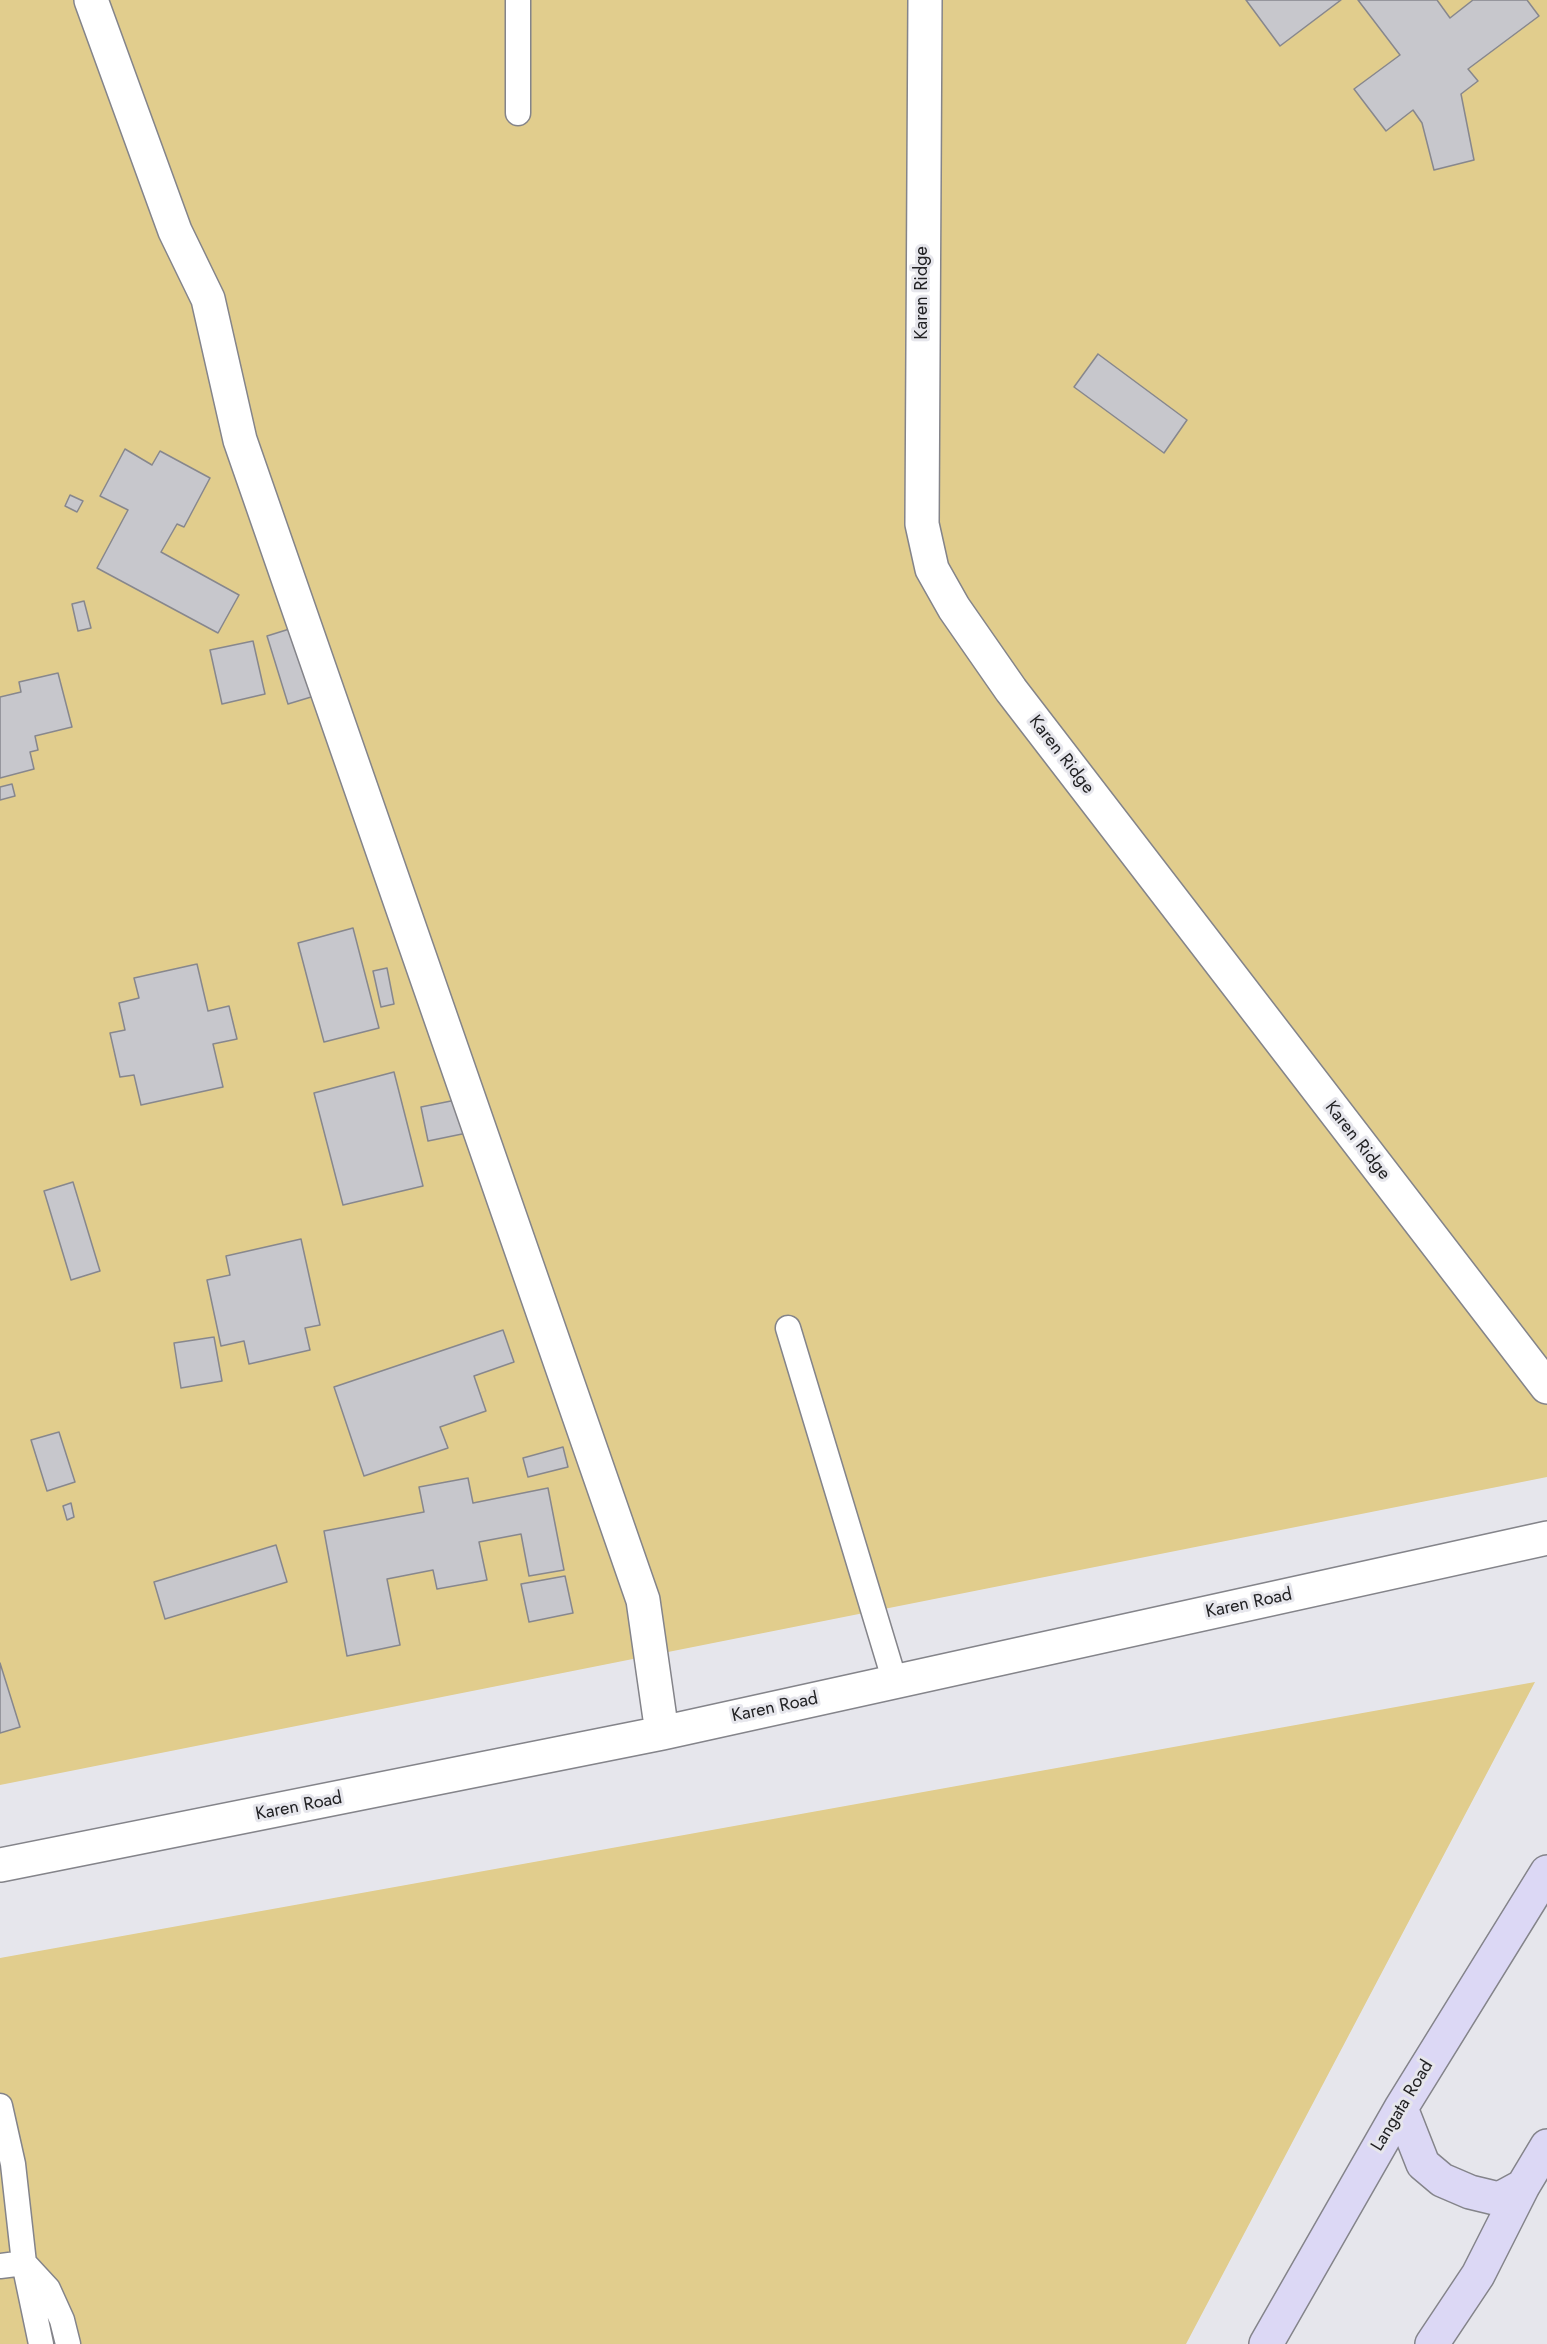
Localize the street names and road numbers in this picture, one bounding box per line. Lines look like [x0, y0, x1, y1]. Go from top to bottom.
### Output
street label: Karen Ridge [912, 246, 934, 340]
street label: Karen Ridge [1024, 712, 1098, 798]
street label: Karen Ridge [1320, 1098, 1394, 1184]
street label: Karen Road [1204, 1584, 1294, 1624]
street label: Karen Road [730, 1688, 820, 1728]
street label: Karen Road [254, 1788, 344, 1826]
street label: Langata Road [1367, 2057, 1439, 2155]

